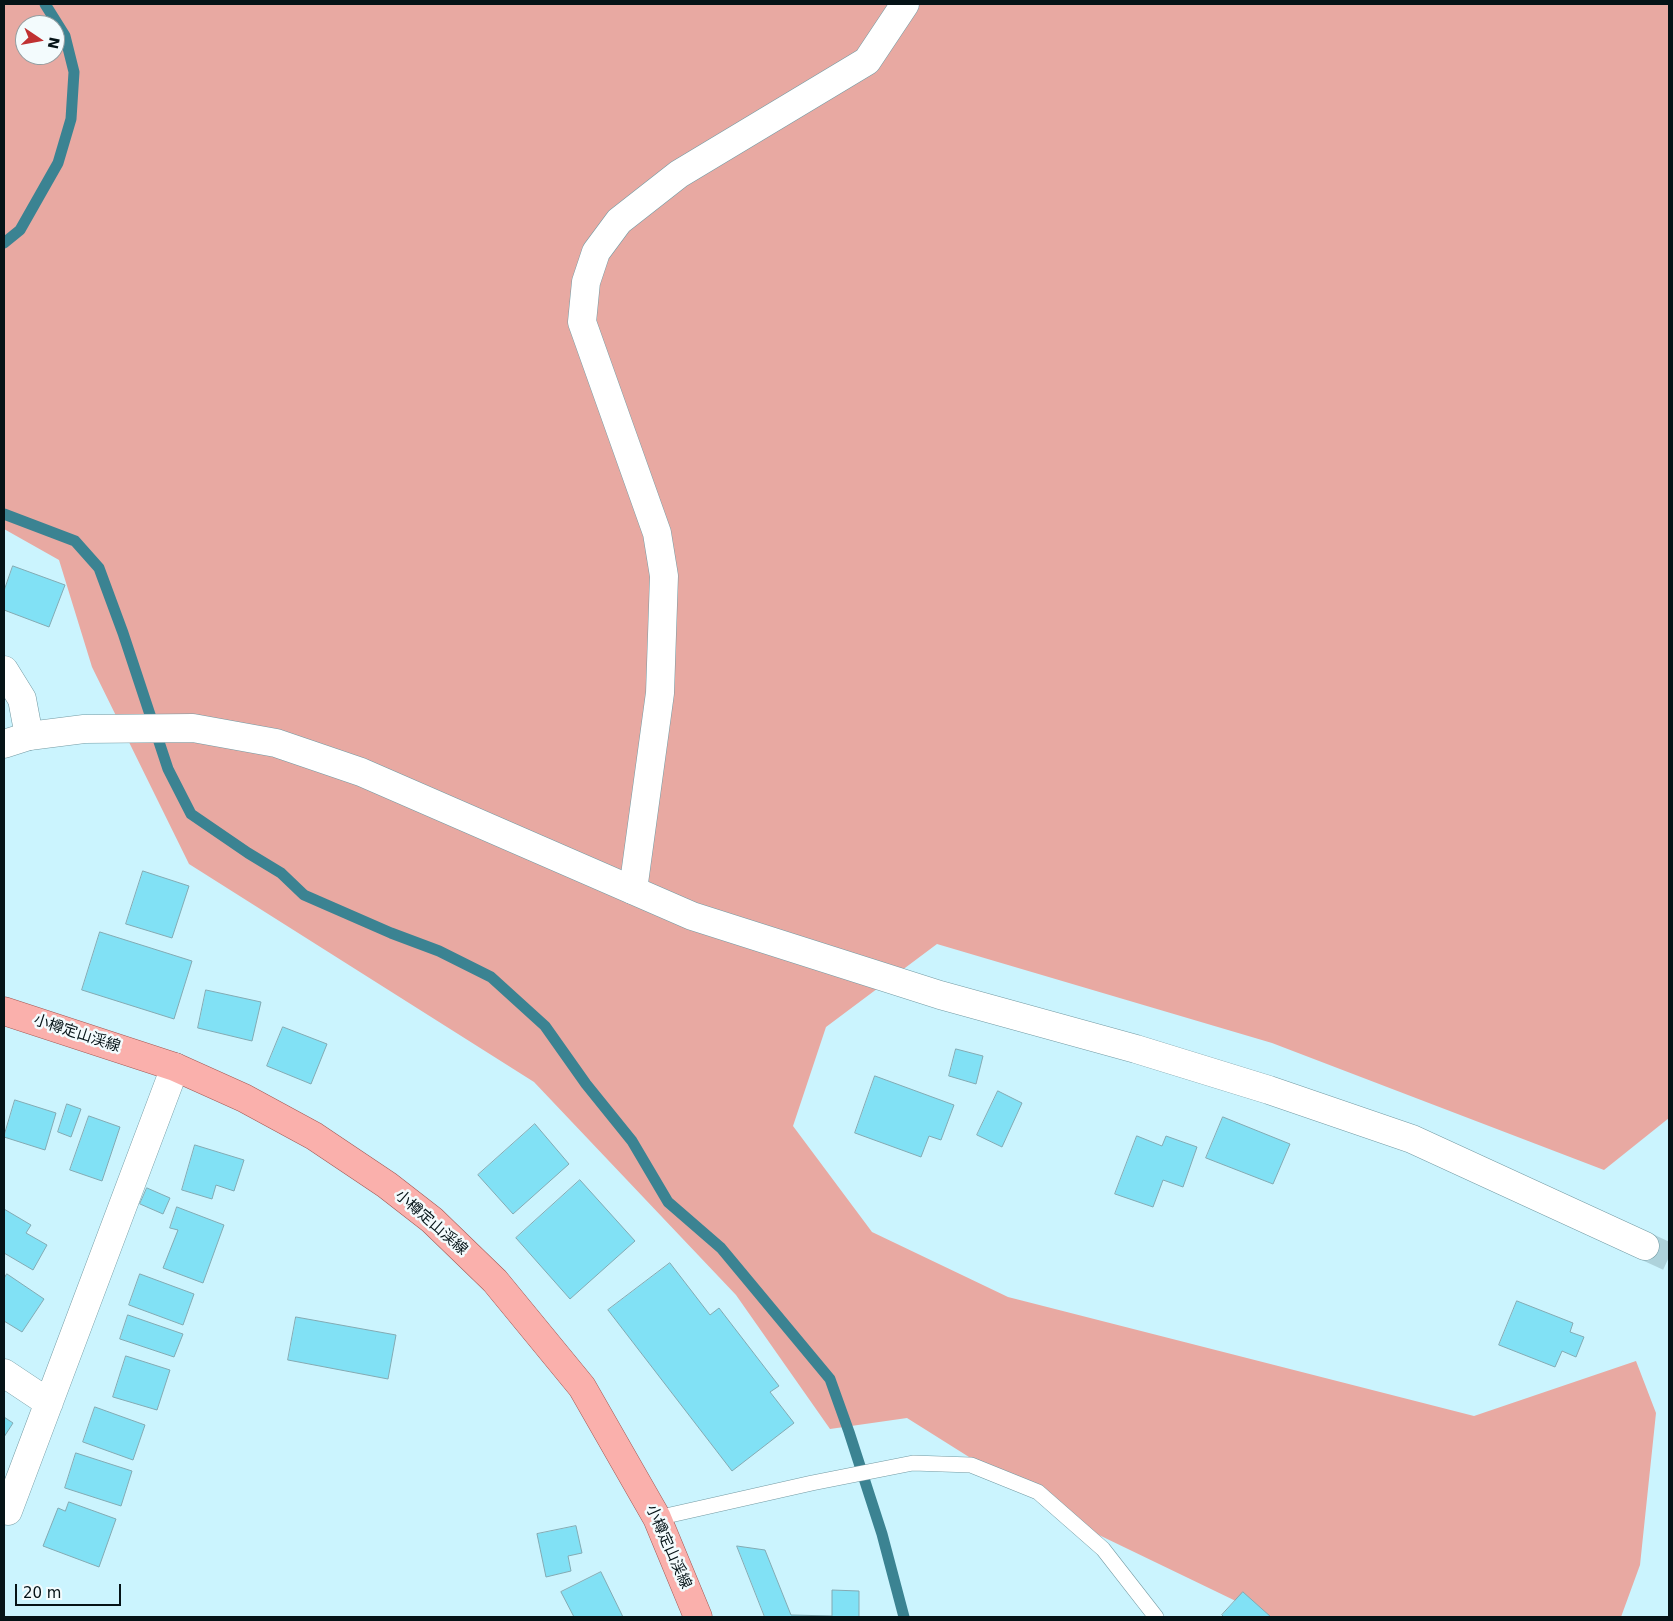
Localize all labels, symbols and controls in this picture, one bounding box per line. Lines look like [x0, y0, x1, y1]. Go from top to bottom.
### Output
north arrow [15, 15, 65, 65]
text: N [45, 36, 63, 50]
street label: 小樽定山渓線 [31, 1012, 123, 1056]
street label: 小樽定山渓線 [391, 1187, 471, 1259]
street label: 小樽定山渓線 [641, 1502, 695, 1592]
scale bar [18, 1574, 124, 1606]
text: 20 m [23, 1584, 61, 1602]

